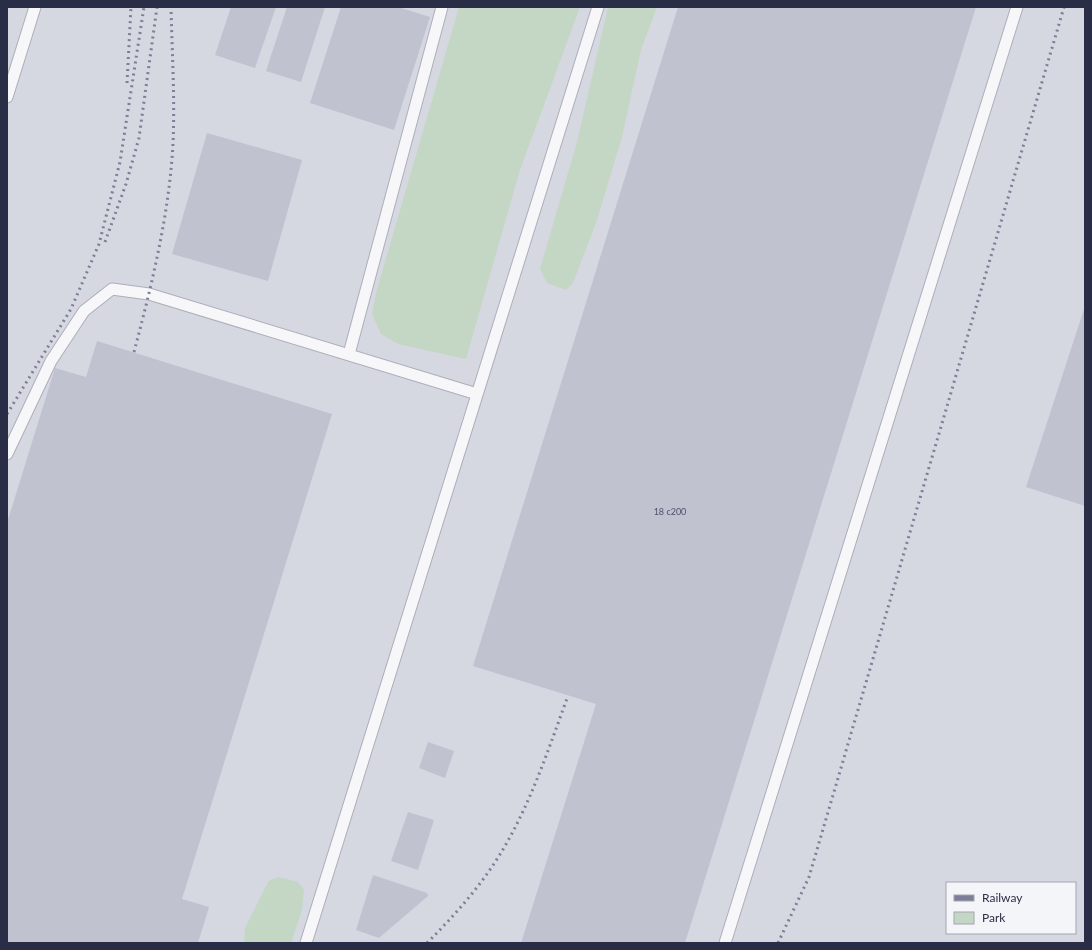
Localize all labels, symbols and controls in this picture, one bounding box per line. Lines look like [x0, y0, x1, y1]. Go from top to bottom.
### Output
house number: 18 с200 [654, 506, 686, 517]
legend [946, 882, 1076, 934]
text: Railway [982, 890, 1023, 905]
text: Park [982, 910, 1006, 925]

